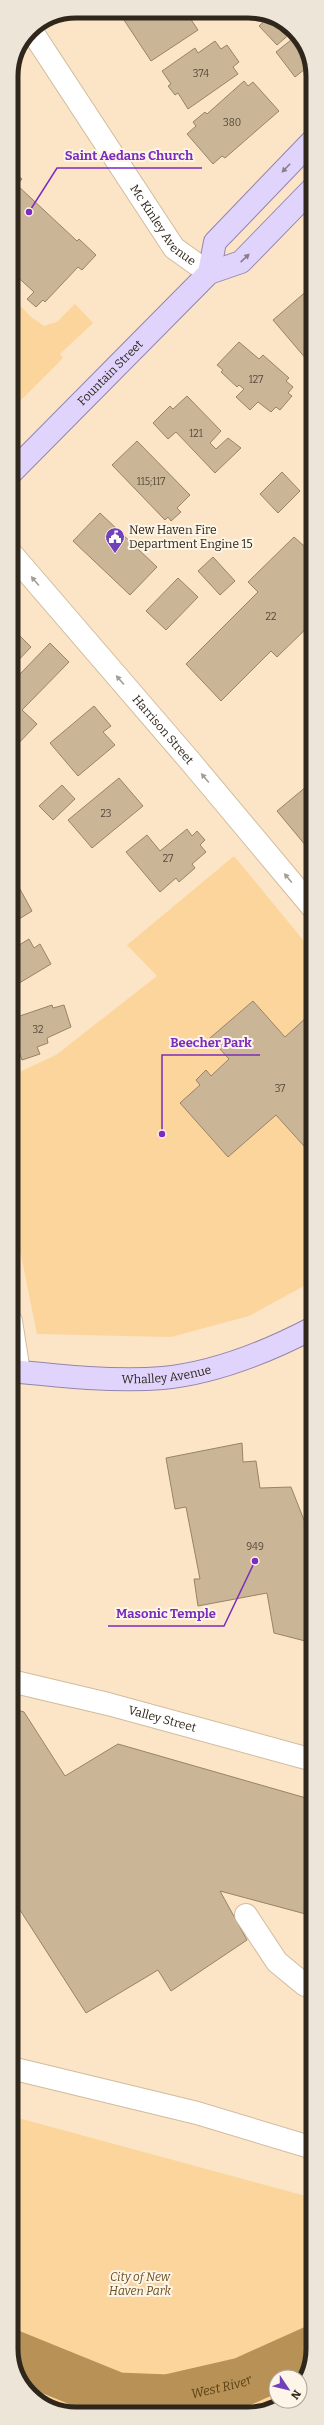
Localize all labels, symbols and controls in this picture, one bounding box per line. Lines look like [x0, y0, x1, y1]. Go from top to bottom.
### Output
house number: 374 [193, 68, 209, 80]
house number: 380 [223, 117, 241, 129]
callout: Saint Aedans Church [57, 143, 202, 168]
text: Saint Aedans Church [65, 148, 194, 163]
one-way arrow [281, 163, 291, 173]
street label: Mc Kinley Avenue [127, 182, 198, 268]
one-way arrow [240, 253, 250, 263]
street label: Fountain Street [75, 337, 146, 408]
house number: 127 [249, 374, 263, 386]
house number: 121 [189, 428, 203, 440]
house number: 115;117 [137, 476, 165, 488]
place label: New Haven Fire Department Engine 15 [129, 523, 253, 551]
public building icon: New Haven Fire Department Engine 15 [104, 526, 126, 554]
one-way arrow [30, 576, 40, 586]
house number: 22 [266, 611, 276, 623]
one-way arrow [116, 675, 125, 684]
street label: Harrison Street [129, 692, 197, 767]
one-way arrow [200, 773, 209, 784]
house number: 23 [100, 808, 112, 820]
house number: 27 [163, 853, 173, 865]
one-way arrow [283, 873, 292, 883]
house number: 32 [32, 1024, 44, 1036]
callout: Beecher Park [162, 1030, 260, 1055]
text: Beecher Park [170, 1035, 252, 1050]
house number: 37 [275, 1083, 285, 1095]
street label: Whalley Avenue [121, 1362, 213, 1386]
house number: 949 [246, 1541, 264, 1553]
callout: Masonic Temple [108, 1601, 224, 1626]
text: Masonic Temple [116, 1606, 216, 1621]
street label: Valley Street [127, 1703, 198, 1735]
park label: City of New Haven Park [109, 2270, 172, 2298]
north arrow [268, 2369, 308, 2409]
water label: West River [190, 2371, 255, 2401]
text: N [288, 2387, 304, 2402]

